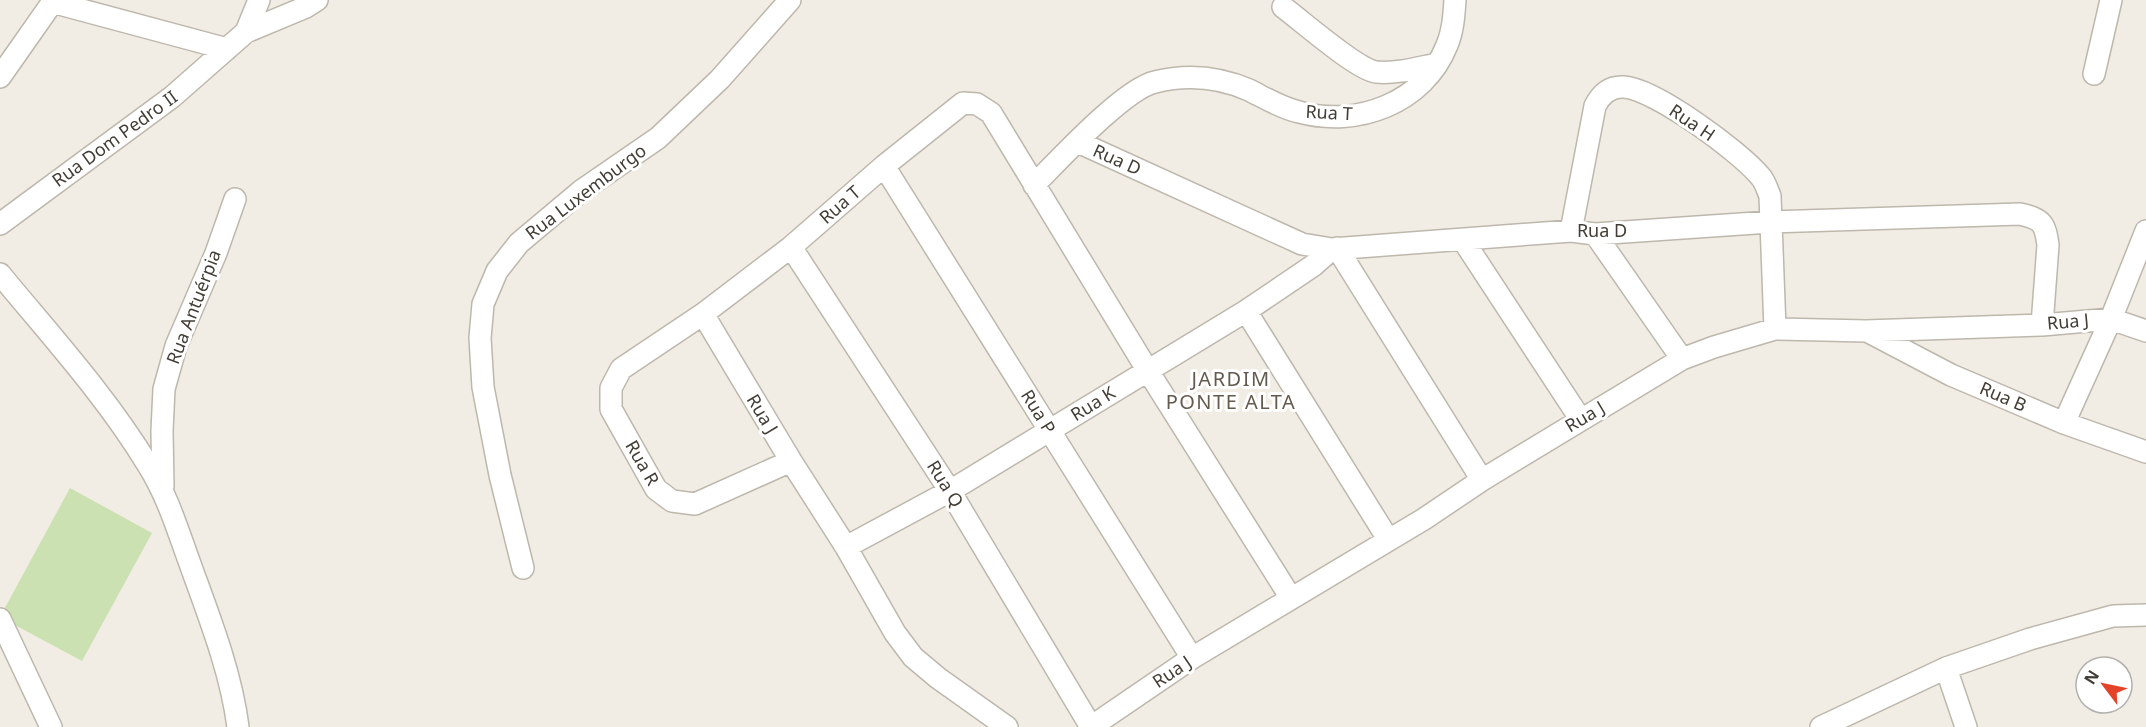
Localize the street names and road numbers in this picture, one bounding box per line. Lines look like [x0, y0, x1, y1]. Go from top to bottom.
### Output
street label: Rua Dom Pedro II [47, 85, 182, 192]
street label: Rua H [1665, 98, 1720, 146]
street label: Rua T [1305, 99, 1353, 125]
street label: Rua Luxemburgo [520, 138, 651, 244]
street label: Rua D [1090, 138, 1145, 180]
street label: Rua T [814, 180, 865, 229]
street label: Rua D [1577, 218, 1627, 242]
street label: Rua Antuérpia [160, 246, 226, 367]
street label: Rua J [2046, 307, 2090, 335]
street label: Rua B [1976, 375, 2031, 417]
street label: Rua K [1066, 380, 1120, 426]
street label: Rua P [1016, 385, 1062, 438]
street label: Rua J [742, 389, 784, 438]
street label: Rua J [1560, 395, 1609, 437]
street label: Rua R [620, 436, 665, 489]
street label: Rua Q [922, 455, 970, 512]
street label: Rua J [1147, 649, 1196, 693]

